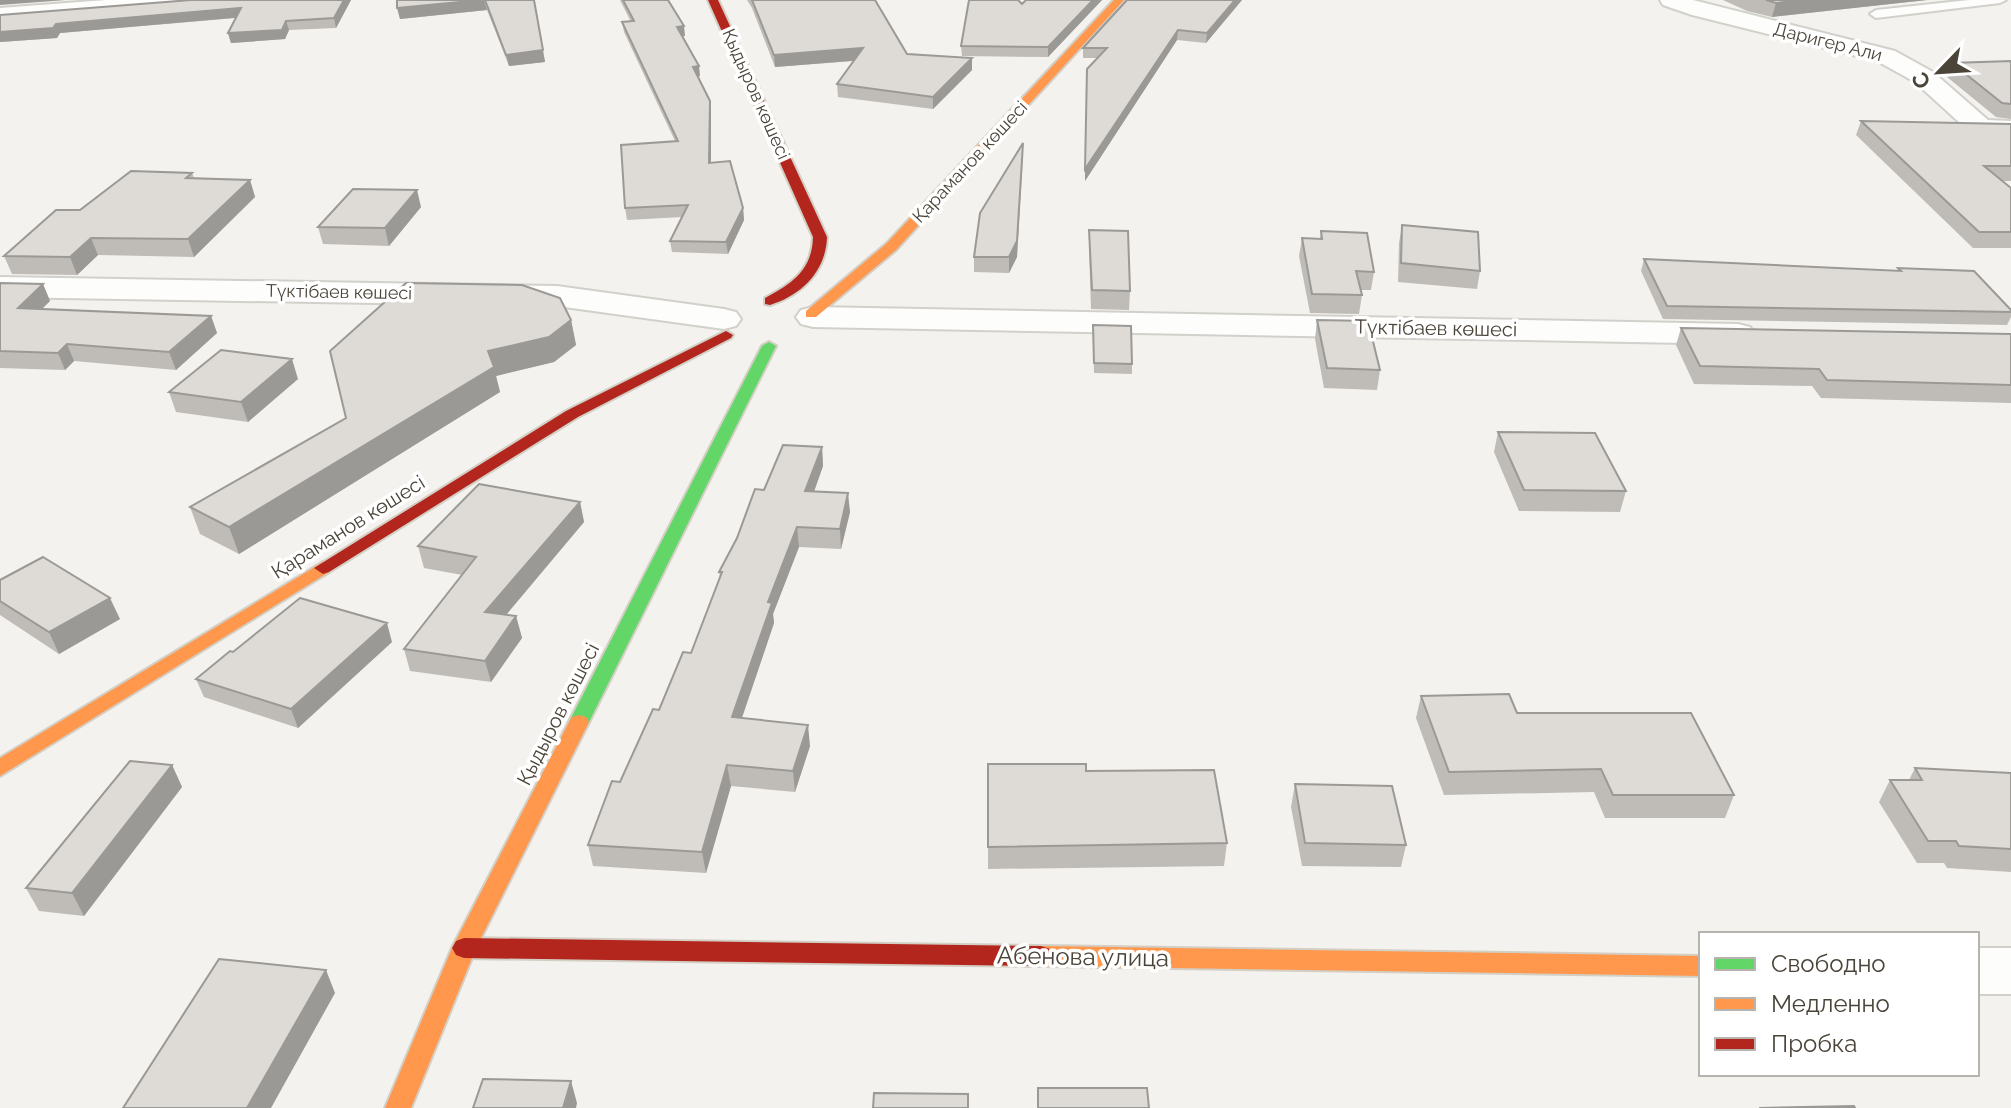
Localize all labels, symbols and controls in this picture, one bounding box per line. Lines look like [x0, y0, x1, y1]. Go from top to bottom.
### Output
street label: Даригер Али [1772, 18, 1885, 65]
street label: Қыдыров көшесі [718, 25, 795, 162]
north arrow [1899, 32, 1979, 112]
text: С [1906, 68, 1936, 93]
street label: Қараманов көшесі [908, 97, 1031, 227]
street label: Түктібаев көшесі [266, 280, 412, 303]
street label: Түктібаев көшесі [1355, 315, 1517, 341]
street label: Қараманов көшесі [267, 470, 429, 584]
street label: Қыдыров көшесі [512, 639, 604, 789]
legend [1699, 932, 1979, 1076]
street label: Абенова улица [997, 941, 1169, 972]
text: Свободно [1771, 949, 1886, 978]
text: Медленно [1771, 989, 1890, 1018]
text: Пробка [1771, 1029, 1857, 1058]

